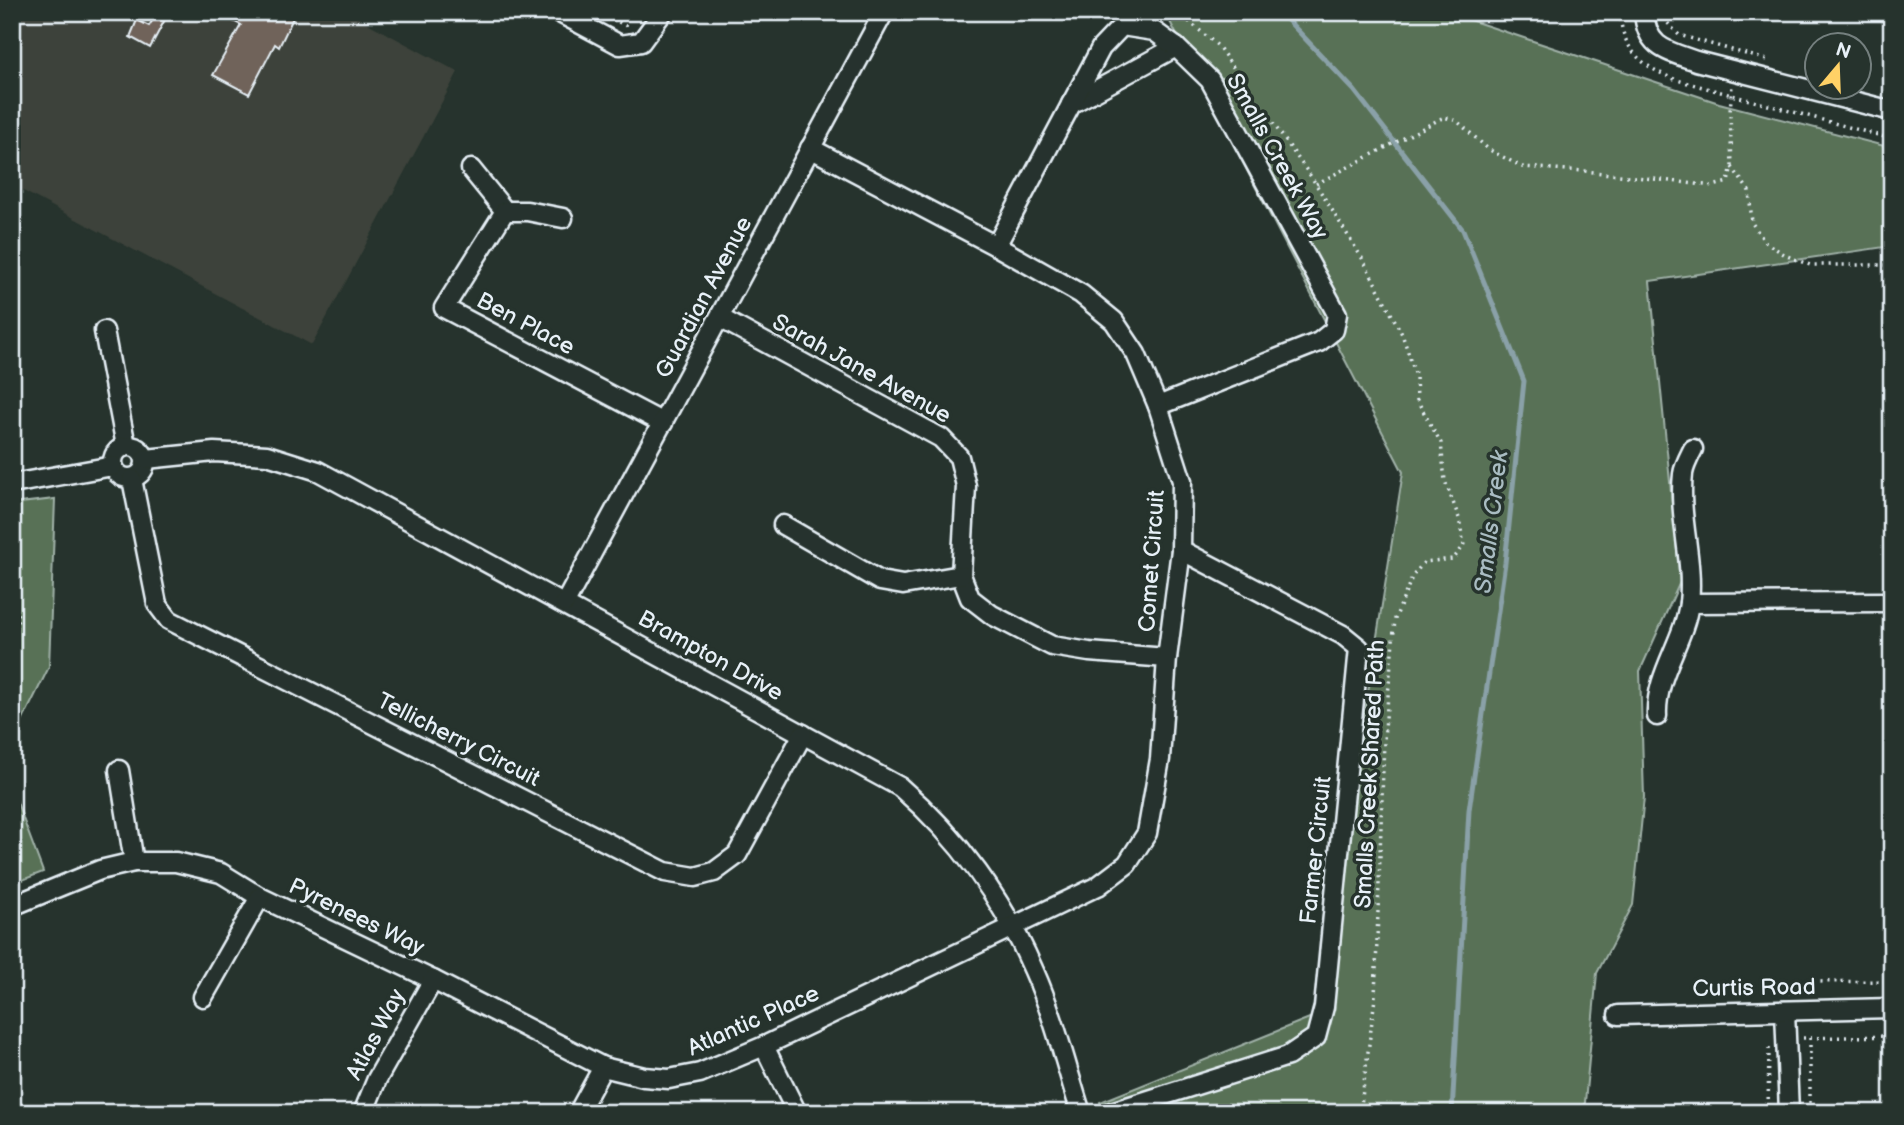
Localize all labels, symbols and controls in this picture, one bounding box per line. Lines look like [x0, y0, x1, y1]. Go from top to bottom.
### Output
north arrow [1802, 32, 1872, 102]
text: N [1833, 38, 1854, 65]
street label: Smalls Creek Way [1220, 69, 1334, 245]
street label: Guardian Avenue [650, 212, 758, 383]
street label: Ben Place [472, 286, 579, 361]
street label: Sarah Jane Avenue [767, 308, 956, 430]
water label: Smalls Creek [1468, 448, 1515, 595]
street label: Comet Circuit [1133, 489, 1171, 633]
street label: Brampton Drive [633, 605, 788, 707]
street label: Smalls Creek Shared Path [1349, 639, 1391, 909]
street label: Tellicherry Circuit [372, 687, 545, 793]
street label: Farmer Circuit [1294, 775, 1338, 925]
street label: Pyrenees Way [284, 872, 429, 962]
street label: Curtis Road [1692, 973, 1816, 1003]
street label: Atlantic Place [683, 979, 824, 1062]
street label: Atlas Way [340, 984, 412, 1085]

